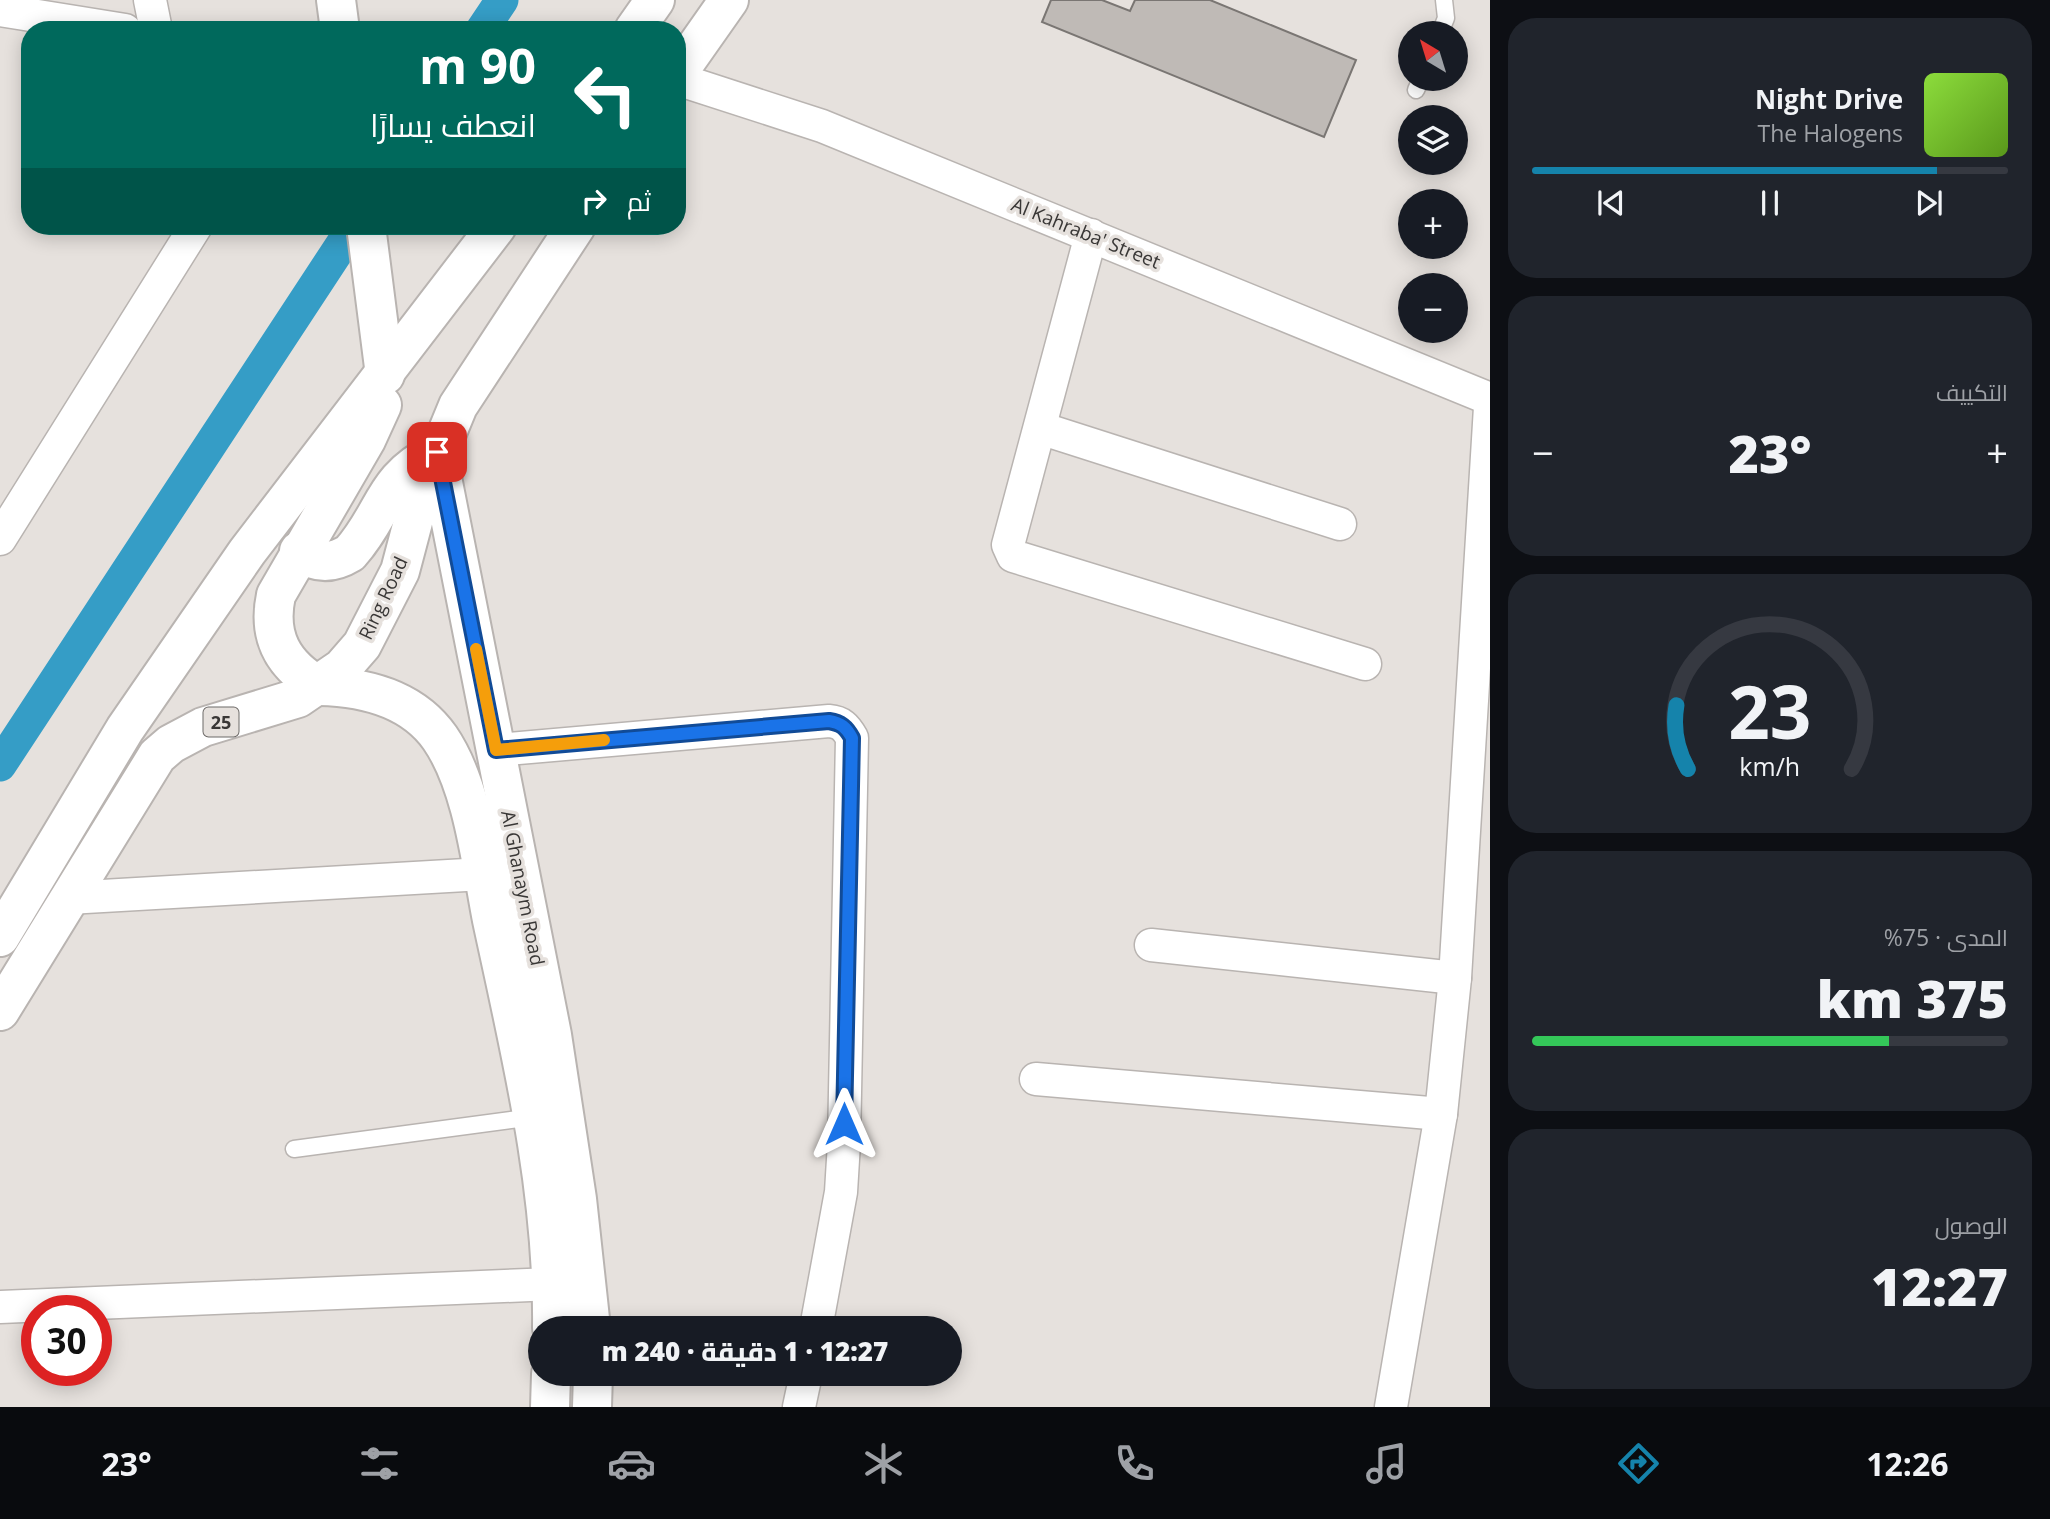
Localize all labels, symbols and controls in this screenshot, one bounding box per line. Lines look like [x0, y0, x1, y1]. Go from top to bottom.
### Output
north arrow [1398, 21, 1468, 91]
map controls [1398, 21, 1468, 343]
text: 90 m [419, 32, 536, 98]
icon: left [560, 49, 651, 140]
text: Night Drive [1755, 81, 1903, 117]
text: انعطف يسارًا [370, 103, 536, 146]
button: layers [1398, 105, 1468, 175]
text: The Halogens [1757, 117, 1903, 149]
icon: right [575, 182, 613, 220]
text: ثم [627, 183, 651, 219]
icon: previous [1592, 184, 1630, 222]
icon: pause [1751, 184, 1789, 222]
icon: next [1910, 184, 1948, 222]
button: + [1398, 189, 1468, 259]
street label: Al Kahraba' Street [1008, 191, 1164, 275]
button: − [1398, 273, 1468, 343]
text: التكييف [1936, 376, 2008, 408]
text: 23° [1729, 417, 1811, 488]
pin [407, 422, 467, 482]
text: − [1532, 426, 1554, 478]
text: + [1986, 426, 2008, 478]
icon: arrive [418, 433, 456, 471]
street label: Ring Road [352, 552, 414, 644]
text: 23 [1728, 662, 1812, 761]
road number: 25 [204, 708, 238, 736]
text: km/h [1740, 749, 1800, 783]
street label: Al Ghanaym Road [495, 808, 551, 968]
text: المدى · 75% [1884, 921, 2008, 953]
text: 375 km [1817, 962, 2008, 1033]
position arrow [807, 1087, 881, 1161]
text: الوصول [1935, 1209, 2008, 1241]
text: 12:27 [1871, 1250, 2008, 1321]
speed limit sign: 30 [21, 1295, 112, 1386]
text: 12:27 · 1 دقيقة · 240 m [602, 1333, 888, 1369]
icon: filters [355, 1439, 404, 1488]
icon: car [607, 1439, 656, 1488]
icon: climate [859, 1439, 908, 1488]
icon: phone [1110, 1439, 1159, 1488]
icon: music [1362, 1439, 1411, 1488]
icon: directions [1614, 1439, 1663, 1488]
text: 23° [101, 1442, 152, 1485]
text: 12:26 [1866, 1442, 1949, 1485]

